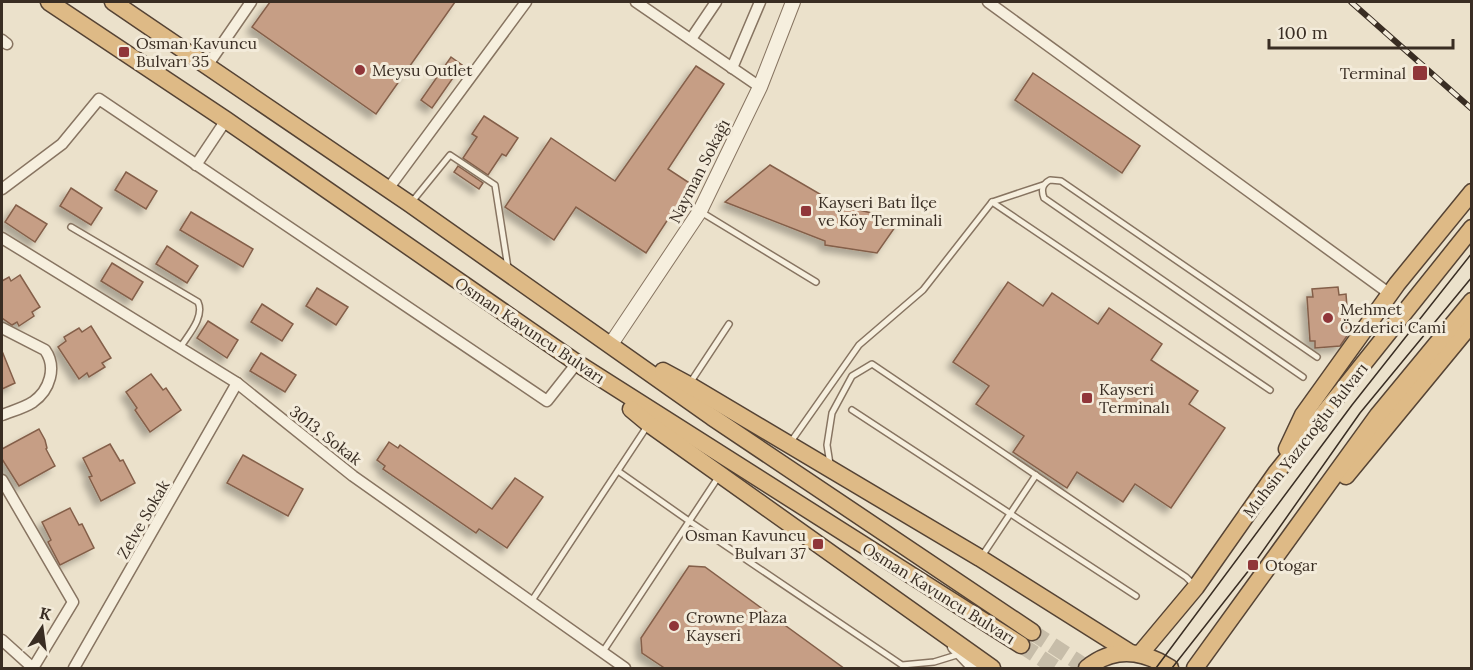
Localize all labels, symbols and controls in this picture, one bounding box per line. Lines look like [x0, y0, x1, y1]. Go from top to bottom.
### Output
scale bar [1269, 12, 1454, 50]
text: 100 m [1278, 21, 1328, 44]
place label: Osman Kavuncu Bulvarı 35 [136, 33, 257, 71]
marker: Osman Kavuncu Bulvarı 35 [117, 45, 131, 59]
place label: Meysu Outlet [372, 60, 473, 80]
marker: Meysu Outlet [353, 63, 367, 77]
place label: Terminal [1340, 63, 1406, 83]
marker: Terminal [1411, 64, 1429, 82]
street label: Nayman Sokağı [664, 116, 734, 226]
place label: Kayseri Batı İlçe ve Köy Terminali [818, 192, 942, 230]
marker: Kayseri Batı İlçe ve Köy Terminali [799, 204, 813, 218]
street label: Osman Kavuncu Bulvarı [451, 272, 609, 388]
place label: Mehmet Özderici Cami [1340, 299, 1446, 337]
marker: Mehmet Özderici Cami [1321, 311, 1335, 325]
street label: Muhsin Yazıcıoğlu Bulvarı [1238, 359, 1372, 521]
place label: Kayseri Terminalı [1099, 379, 1170, 417]
marker: Kayseri Terminalı [1080, 391, 1094, 405]
street label: 3013. Sokak [286, 401, 366, 469]
street label: Zelve Sokak [112, 476, 174, 562]
place label: Osman Kavuncu Bulvarı 37 [685, 525, 807, 563]
marker: Osman Kavuncu Bulvarı 37 [811, 537, 825, 551]
street label: Osman Kavuncu Bulvarı [859, 538, 1019, 648]
place label: Otogar [1265, 555, 1317, 575]
marker: Otogar [1246, 558, 1260, 572]
north arrow [12, 598, 72, 658]
text: K [38, 602, 54, 625]
place label: Crowne Plaza Kayseri [686, 607, 787, 645]
marker: Crowne Plaza Kayseri [667, 619, 681, 633]

